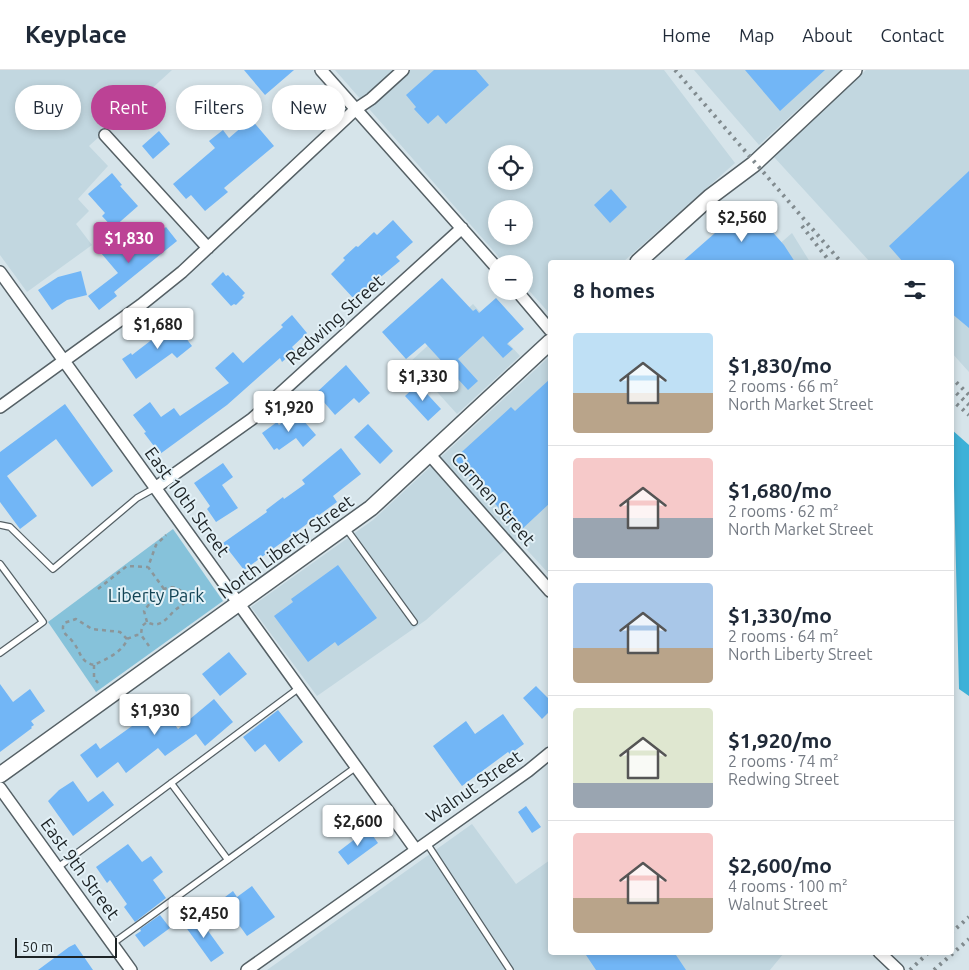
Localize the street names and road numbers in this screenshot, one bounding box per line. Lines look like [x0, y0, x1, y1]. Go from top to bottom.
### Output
street label: Redwing Street [281, 270, 387, 369]
street label: East 10th Street [141, 443, 234, 560]
street label: Carmen Street [448, 448, 540, 549]
street label: North Liberty Street [214, 490, 357, 602]
street label: Walnut Street [422, 746, 525, 827]
street label: East 9th Street [37, 814, 124, 923]

